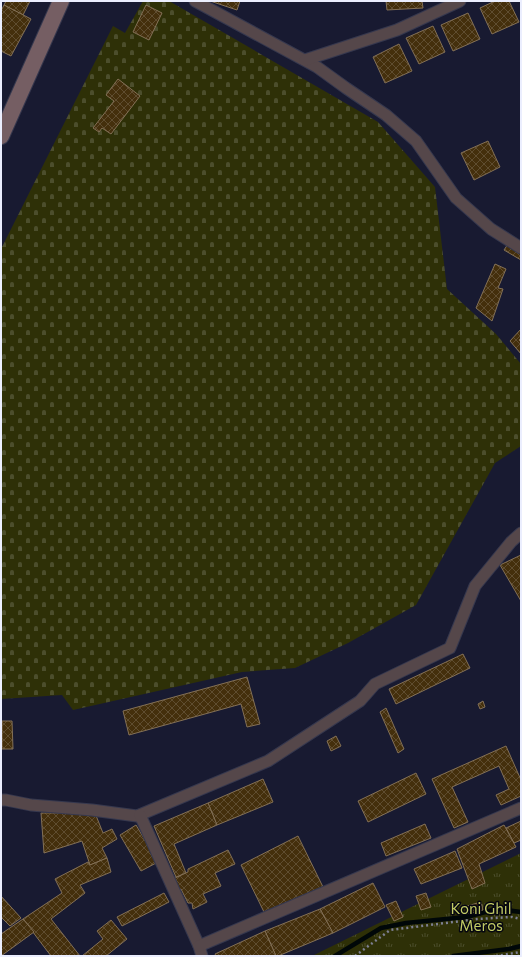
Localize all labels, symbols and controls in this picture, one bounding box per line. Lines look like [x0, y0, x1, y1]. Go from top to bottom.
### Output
park label: Koni Ghil Meros [450, 899, 512, 934]

